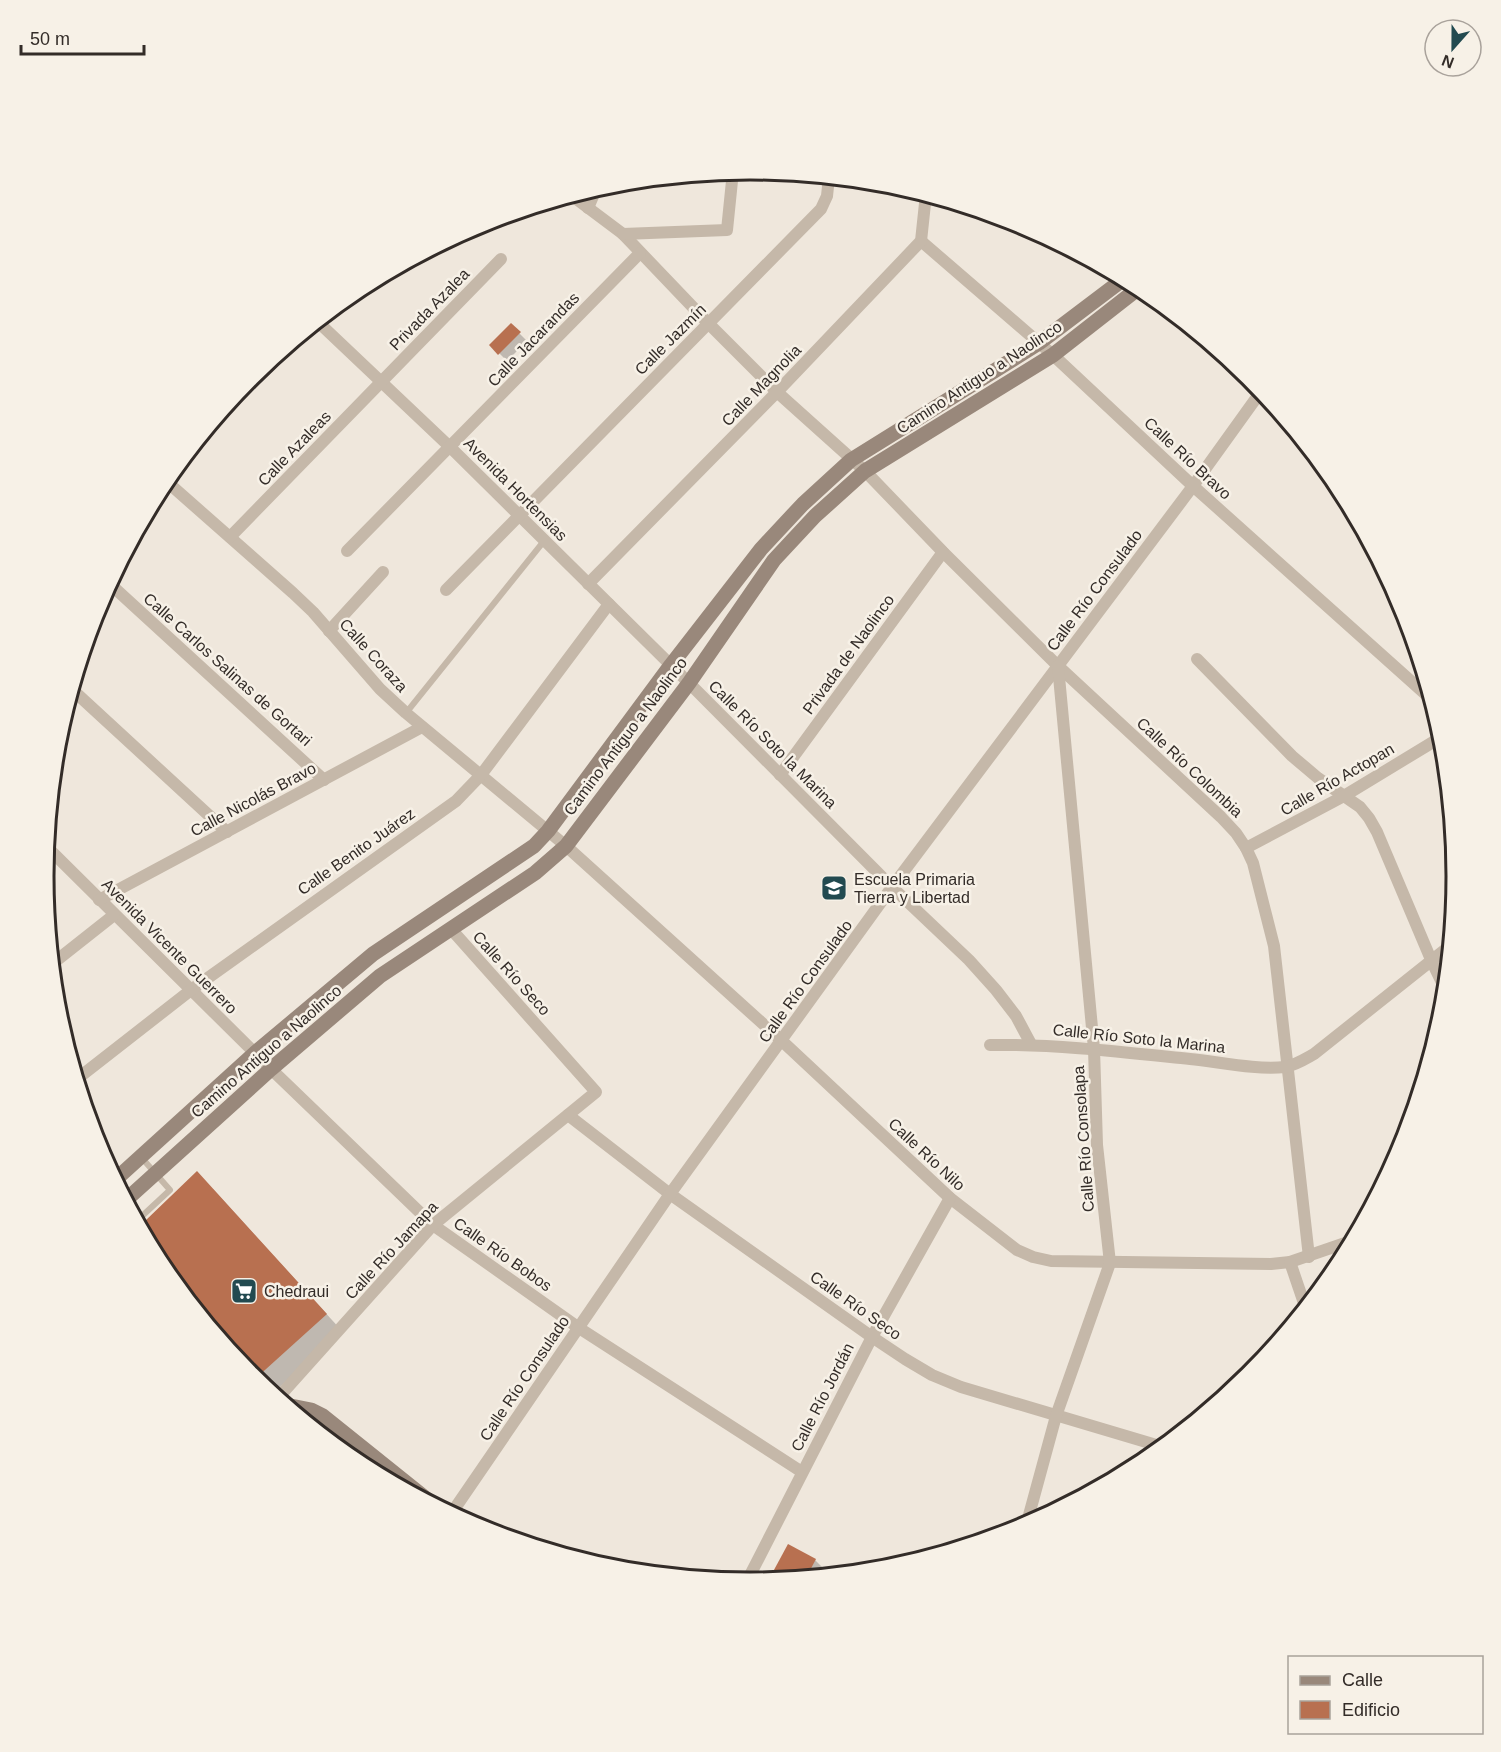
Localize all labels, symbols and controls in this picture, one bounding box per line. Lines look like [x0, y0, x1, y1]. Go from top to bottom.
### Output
scale bar [21, 18, 144, 56]
north arrow [1423, 18, 1483, 78]
text: 50 m [30, 29, 70, 49]
text: N [1439, 52, 1456, 72]
street label: Privada Azalea [386, 265, 473, 354]
street label: Calle Jacarandas [484, 289, 582, 390]
street label: Calle Jazmín [632, 301, 709, 378]
street label: Camino Antiguo a Naolinco [894, 318, 1065, 437]
street label: Calle Magnolia [718, 341, 804, 429]
street label: Calle Azaleas [255, 408, 334, 489]
street label: Calle Río Bravo [1141, 414, 1235, 503]
street label: Avenida Hortensias [461, 434, 571, 544]
street label: Calle Río Consulado [1043, 527, 1145, 654]
street label: Calle Carlos Salinas de Gortari [140, 590, 315, 749]
street label: Privada de Naolinco [799, 591, 897, 717]
street label: Calle Coraza [336, 615, 411, 695]
street label: Camino Antiguo a Naolinco [561, 654, 690, 818]
street label: Calle Río Soto la Marina [705, 677, 840, 812]
street label: Calle Río Colombia [1133, 714, 1246, 821]
street label: Calle Río Actopan [1278, 740, 1397, 819]
street label: Calle Nicolás Bravo [188, 759, 319, 840]
street label: Calle Benito Juárez [295, 805, 418, 898]
place label: Escuela Primaria Tierra y Libertad [854, 871, 975, 906]
school or university icon: Escuela Primaria Tierra y Libertad [819, 873, 849, 903]
street label: Avenida Vicente Guerrero [99, 875, 241, 1017]
street label: Calle Río Consulado [755, 917, 855, 1046]
street label: Calle Río Seco [470, 928, 554, 1019]
street label: Camino Antiguo a Naolinco [188, 982, 345, 1121]
street label: Calle Río Soto la Marina [1052, 1021, 1226, 1056]
street label: Calle Río Consolapa [1070, 1065, 1097, 1213]
street label: Calle Río Nilo [885, 1115, 968, 1194]
street label: Calle Río Jamapa [342, 1198, 441, 1303]
street label: Calle Río Bobos [450, 1214, 555, 1295]
street label: Calle Río Seco [807, 1268, 904, 1343]
supermarket icon: Chedraui [229, 1276, 259, 1306]
place label: Chedraui [264, 1283, 329, 1300]
street label: Calle Río Consulado [476, 1313, 573, 1444]
street label: Calle Río Jordán [788, 1340, 857, 1454]
legend [1288, 1656, 1483, 1734]
text: Calle [1342, 1670, 1383, 1690]
text: Edificio [1342, 1700, 1400, 1720]

